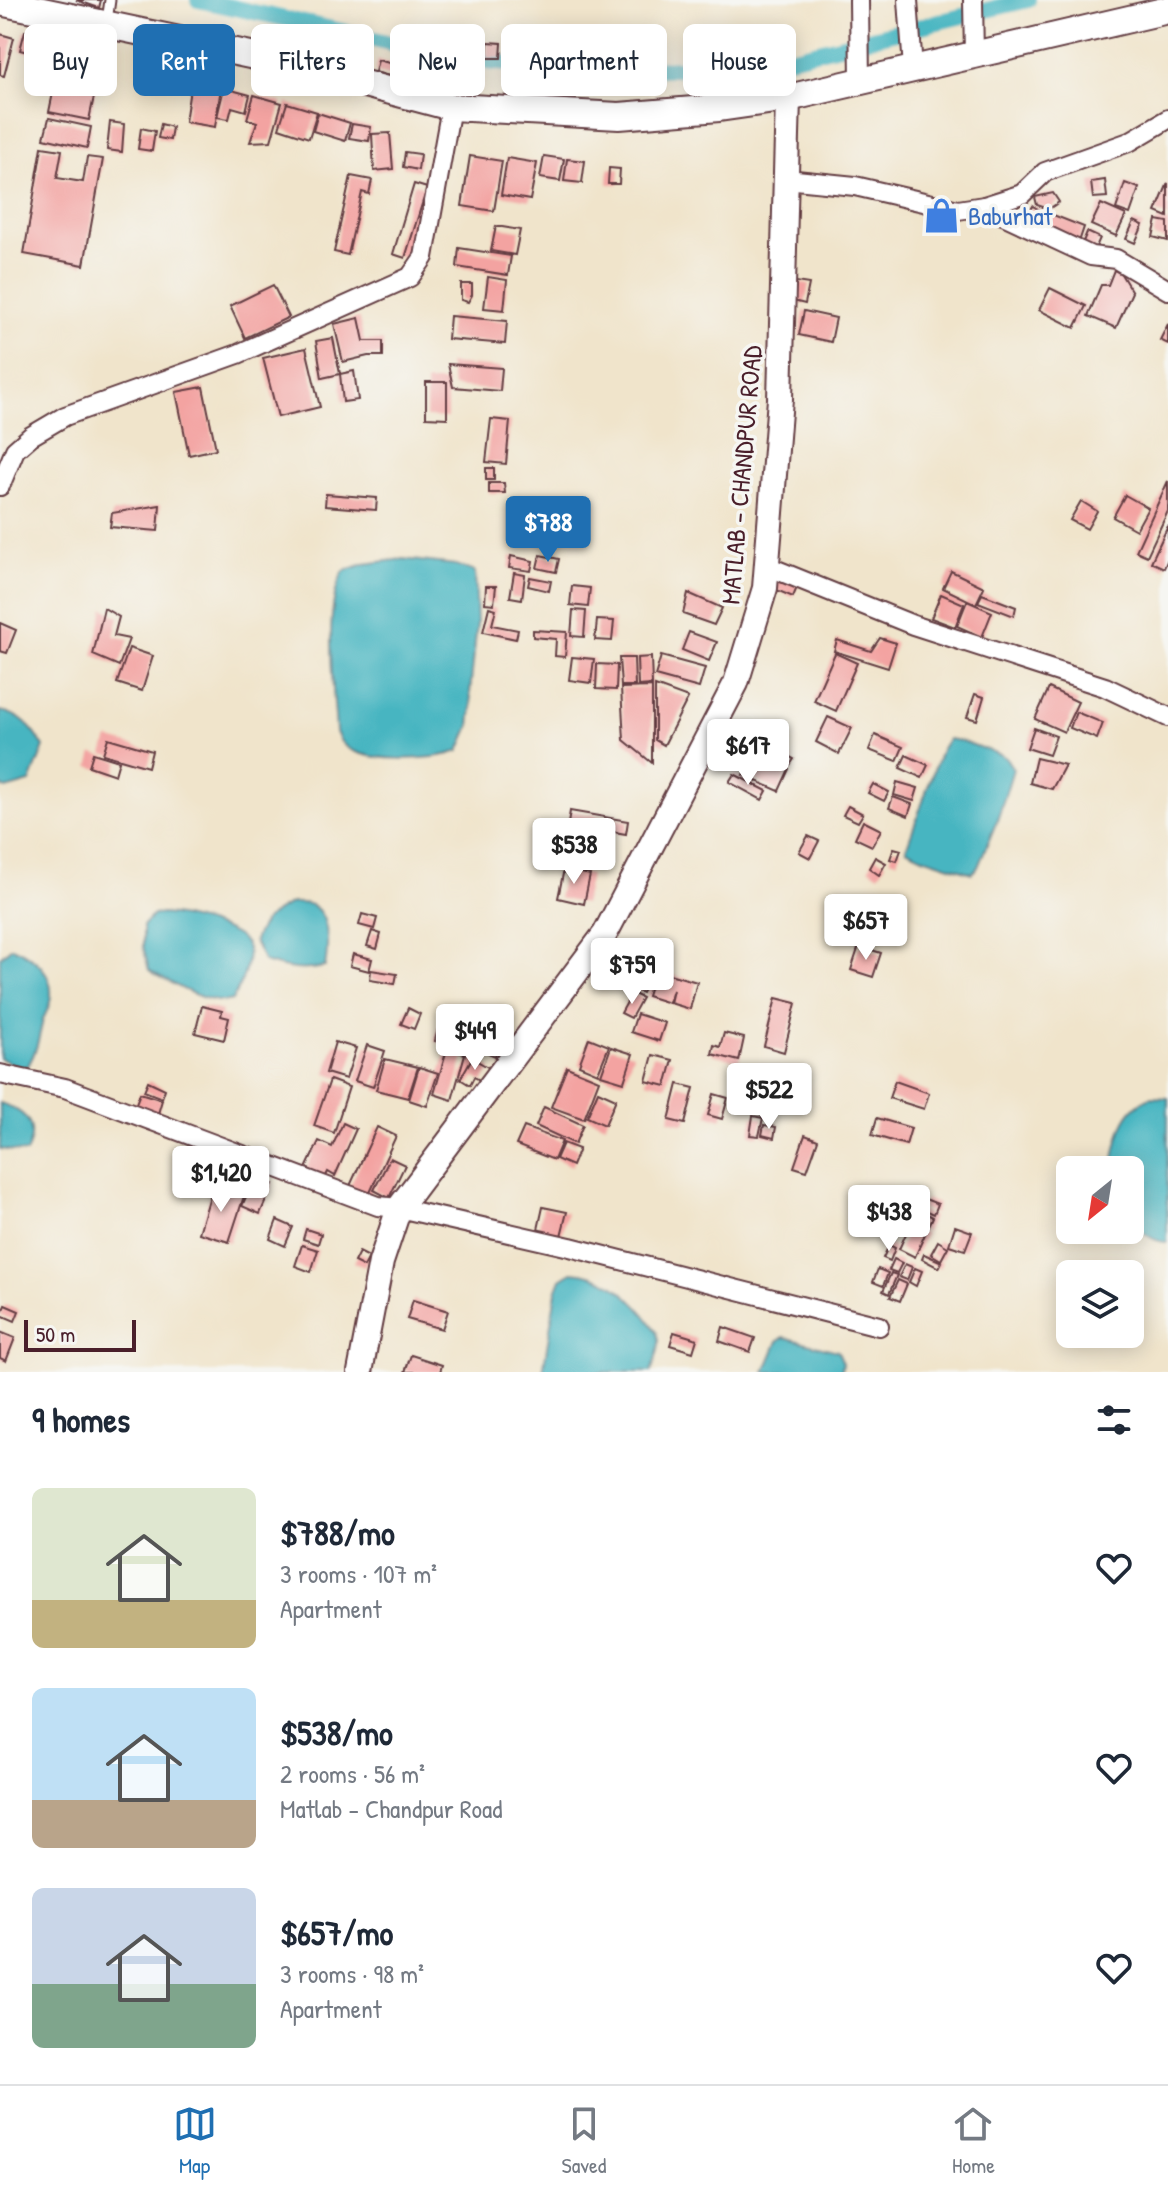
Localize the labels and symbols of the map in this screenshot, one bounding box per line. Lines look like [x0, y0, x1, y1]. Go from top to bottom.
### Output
shop icon: Baburhat [923, 196, 961, 234]
place label: Baburhat [968, 198, 1054, 233]
street label: MATLAB - CHANDPUR ROAD [712, 344, 770, 606]
pin: $788 [501, 496, 595, 564]
pin: $617 [701, 719, 795, 787]
pin: $538 [527, 818, 621, 886]
pin: $657 [819, 894, 913, 962]
pin: $759 [585, 938, 679, 1006]
pin: $449 [428, 1004, 522, 1072]
pin: $522 [722, 1063, 816, 1131]
pin: $1,420 [156, 1146, 286, 1214]
north arrow [1056, 1156, 1144, 1244]
pin: $438 [842, 1185, 936, 1253]
scale bar [24, 1316, 136, 1352]

